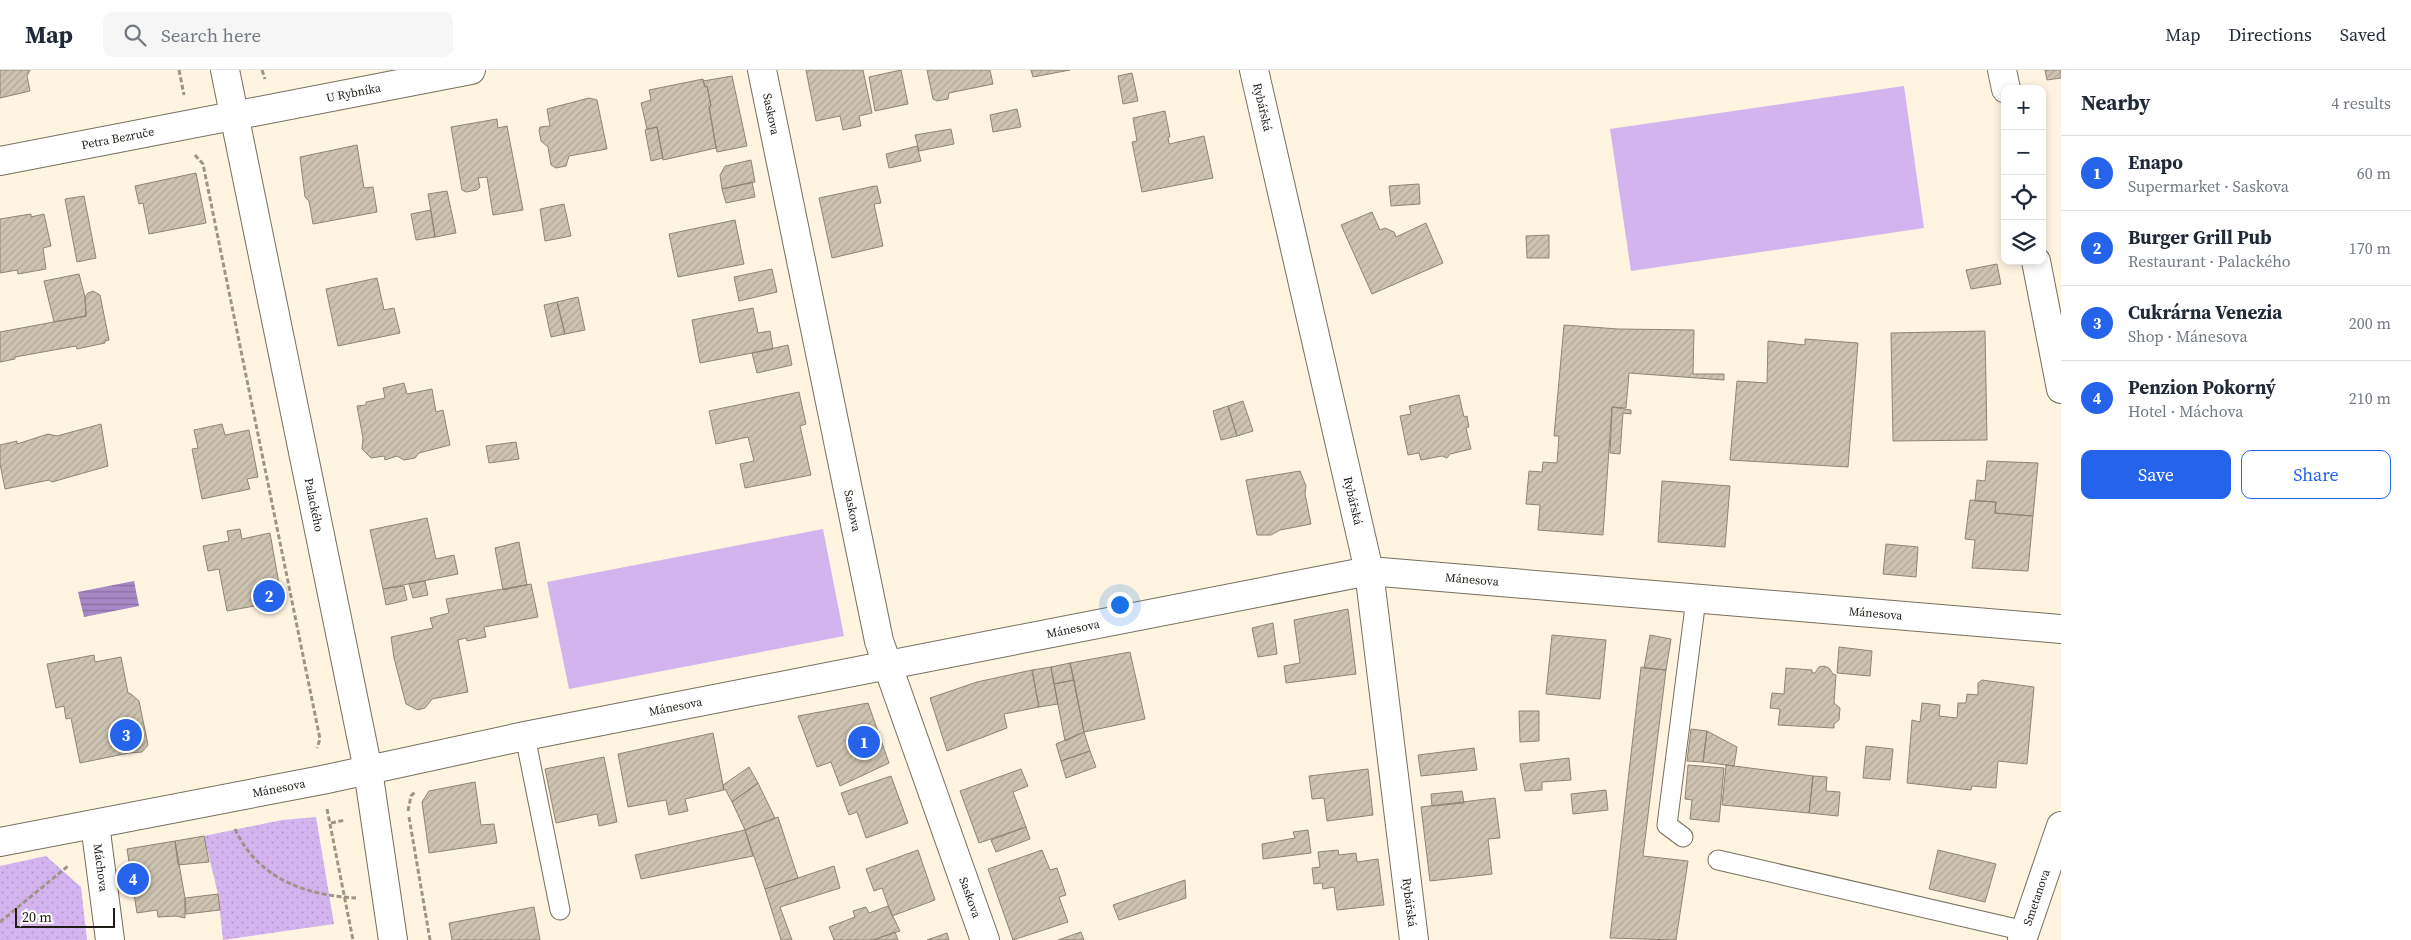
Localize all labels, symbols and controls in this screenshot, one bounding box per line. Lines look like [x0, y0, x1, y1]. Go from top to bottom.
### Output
search box [103, 12, 453, 57]
text: Map [25, 18, 73, 51]
icon: search [121, 21, 149, 49]
text: Search here [161, 22, 261, 48]
text: Map [2165, 22, 2201, 47]
text: Directions [2229, 22, 2312, 47]
text: Saved [2340, 22, 2386, 47]
street label: U Rybníka [325, 79, 383, 106]
street label: Rybářská [1249, 81, 1276, 134]
map controls [2001, 85, 2046, 265]
button: + [2001, 85, 2046, 130]
text: Nearby [2081, 88, 2151, 117]
street label: Saskova [759, 92, 783, 137]
text: 4 results [2331, 92, 2391, 114]
street label: Petra Bezruče [80, 123, 156, 153]
button: − [2001, 130, 2046, 175]
text: Enapo [2128, 149, 2183, 175]
text: 1 [2093, 162, 2101, 184]
text: 60 m [2357, 162, 2391, 184]
button: locate [2001, 175, 2046, 220]
text: Supermarket · Saskova [2128, 175, 2289, 197]
button: layers [2001, 220, 2046, 265]
text: Burger Grill Pub [2128, 224, 2272, 250]
text: 2 [2093, 237, 2101, 259]
text: 170 m [2349, 237, 2391, 259]
text: Restaurant · Palackého [2128, 250, 2291, 272]
text: Cukrárna Venezia [2128, 299, 2282, 325]
text: 3 [2093, 312, 2101, 334]
text: 200 m [2349, 312, 2391, 334]
text: Shop · Mánesova [2128, 325, 2248, 347]
text: Penzion Pokorný [2128, 374, 2276, 400]
text: 4 [2093, 387, 2101, 409]
text: 210 m [2349, 387, 2391, 409]
text: Hotel · Máchova [2128, 400, 2243, 422]
button: Save [2081, 450, 2231, 499]
button: Share [2241, 450, 2391, 499]
street label: Rybářská [1340, 475, 1366, 527]
street label: Palackého [301, 477, 327, 534]
street label: Saskova [840, 489, 865, 534]
street label: Mánesova [1445, 569, 1500, 590]
pin: 2 [253, 577, 285, 615]
your location [1107, 592, 1133, 618]
street label: Mánesova [1848, 603, 1904, 624]
street label: Mánesova [1045, 616, 1102, 642]
street label: Mánesova [648, 693, 704, 720]
pin: 3 [110, 716, 142, 754]
pin: 1 [848, 723, 880, 761]
street label: Mánesova [251, 775, 308, 801]
street label: Máchova [90, 843, 112, 893]
pin: 4 [117, 860, 149, 898]
street label: Smetanova [2019, 866, 2054, 928]
street label: Saskova [955, 875, 985, 921]
street label: Rybářská [1399, 877, 1420, 929]
scale bar [15, 905, 115, 928]
text: 20 m [22, 907, 52, 927]

